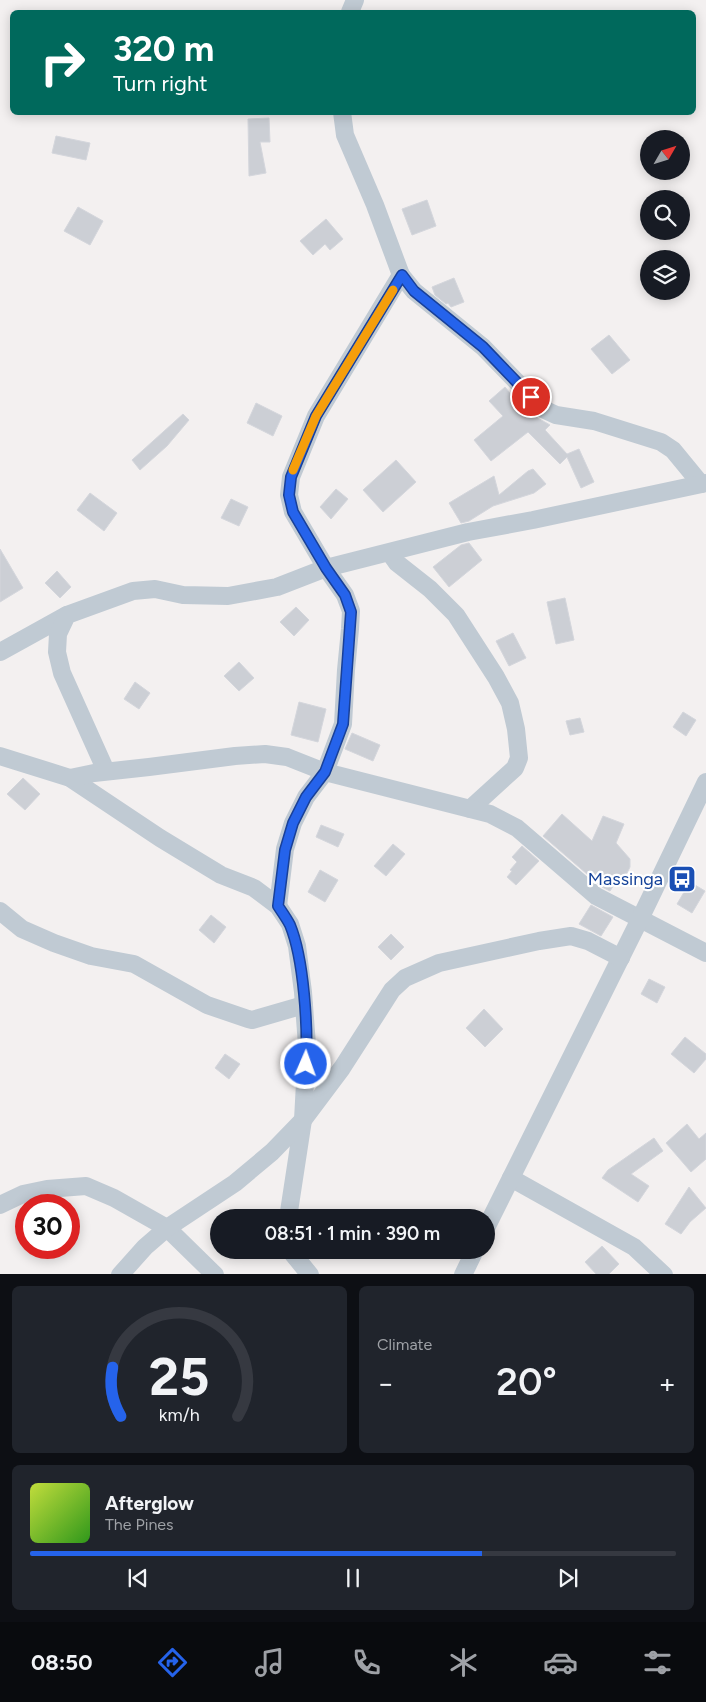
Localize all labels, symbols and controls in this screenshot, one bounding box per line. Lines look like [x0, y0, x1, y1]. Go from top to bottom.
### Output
text: 320 m [113, 28, 214, 70]
icon: right [30, 30, 95, 95]
text: Turn right [113, 70, 208, 97]
north arrow [640, 130, 690, 180]
map controls [640, 130, 690, 300]
button: search [640, 190, 690, 240]
button: layers [640, 250, 690, 300]
pin [510, 376, 552, 418]
icon: arrive [517, 383, 545, 411]
bus stop icon: Massinga [667, 864, 697, 894]
place label: Massinga [588, 868, 663, 890]
position arrow [279, 1037, 331, 1089]
speed limit sign: 30 [15, 1194, 80, 1259]
text: 08:51 · 1 min · 390 m [265, 1222, 440, 1245]
text: Climate [377, 1335, 432, 1354]
text: 25 [149, 1346, 210, 1408]
text: 20° [496, 1359, 557, 1405]
text: − [377, 1366, 394, 1400]
text: + [659, 1366, 676, 1400]
text: km/h [159, 1404, 200, 1425]
text: Afterglow [105, 1492, 194, 1515]
text: The Pines [105, 1515, 174, 1534]
icon: previous [124, 1564, 152, 1592]
icon: pause [339, 1564, 367, 1592]
icon: next [554, 1564, 582, 1592]
icon: directions [155, 1645, 190, 1680]
icon: music [252, 1645, 287, 1680]
icon: phone [349, 1645, 384, 1680]
icon: climate [446, 1645, 481, 1680]
icon: car [543, 1645, 578, 1680]
icon: filters [640, 1645, 675, 1680]
text: 08:50 [31, 1649, 92, 1676]

